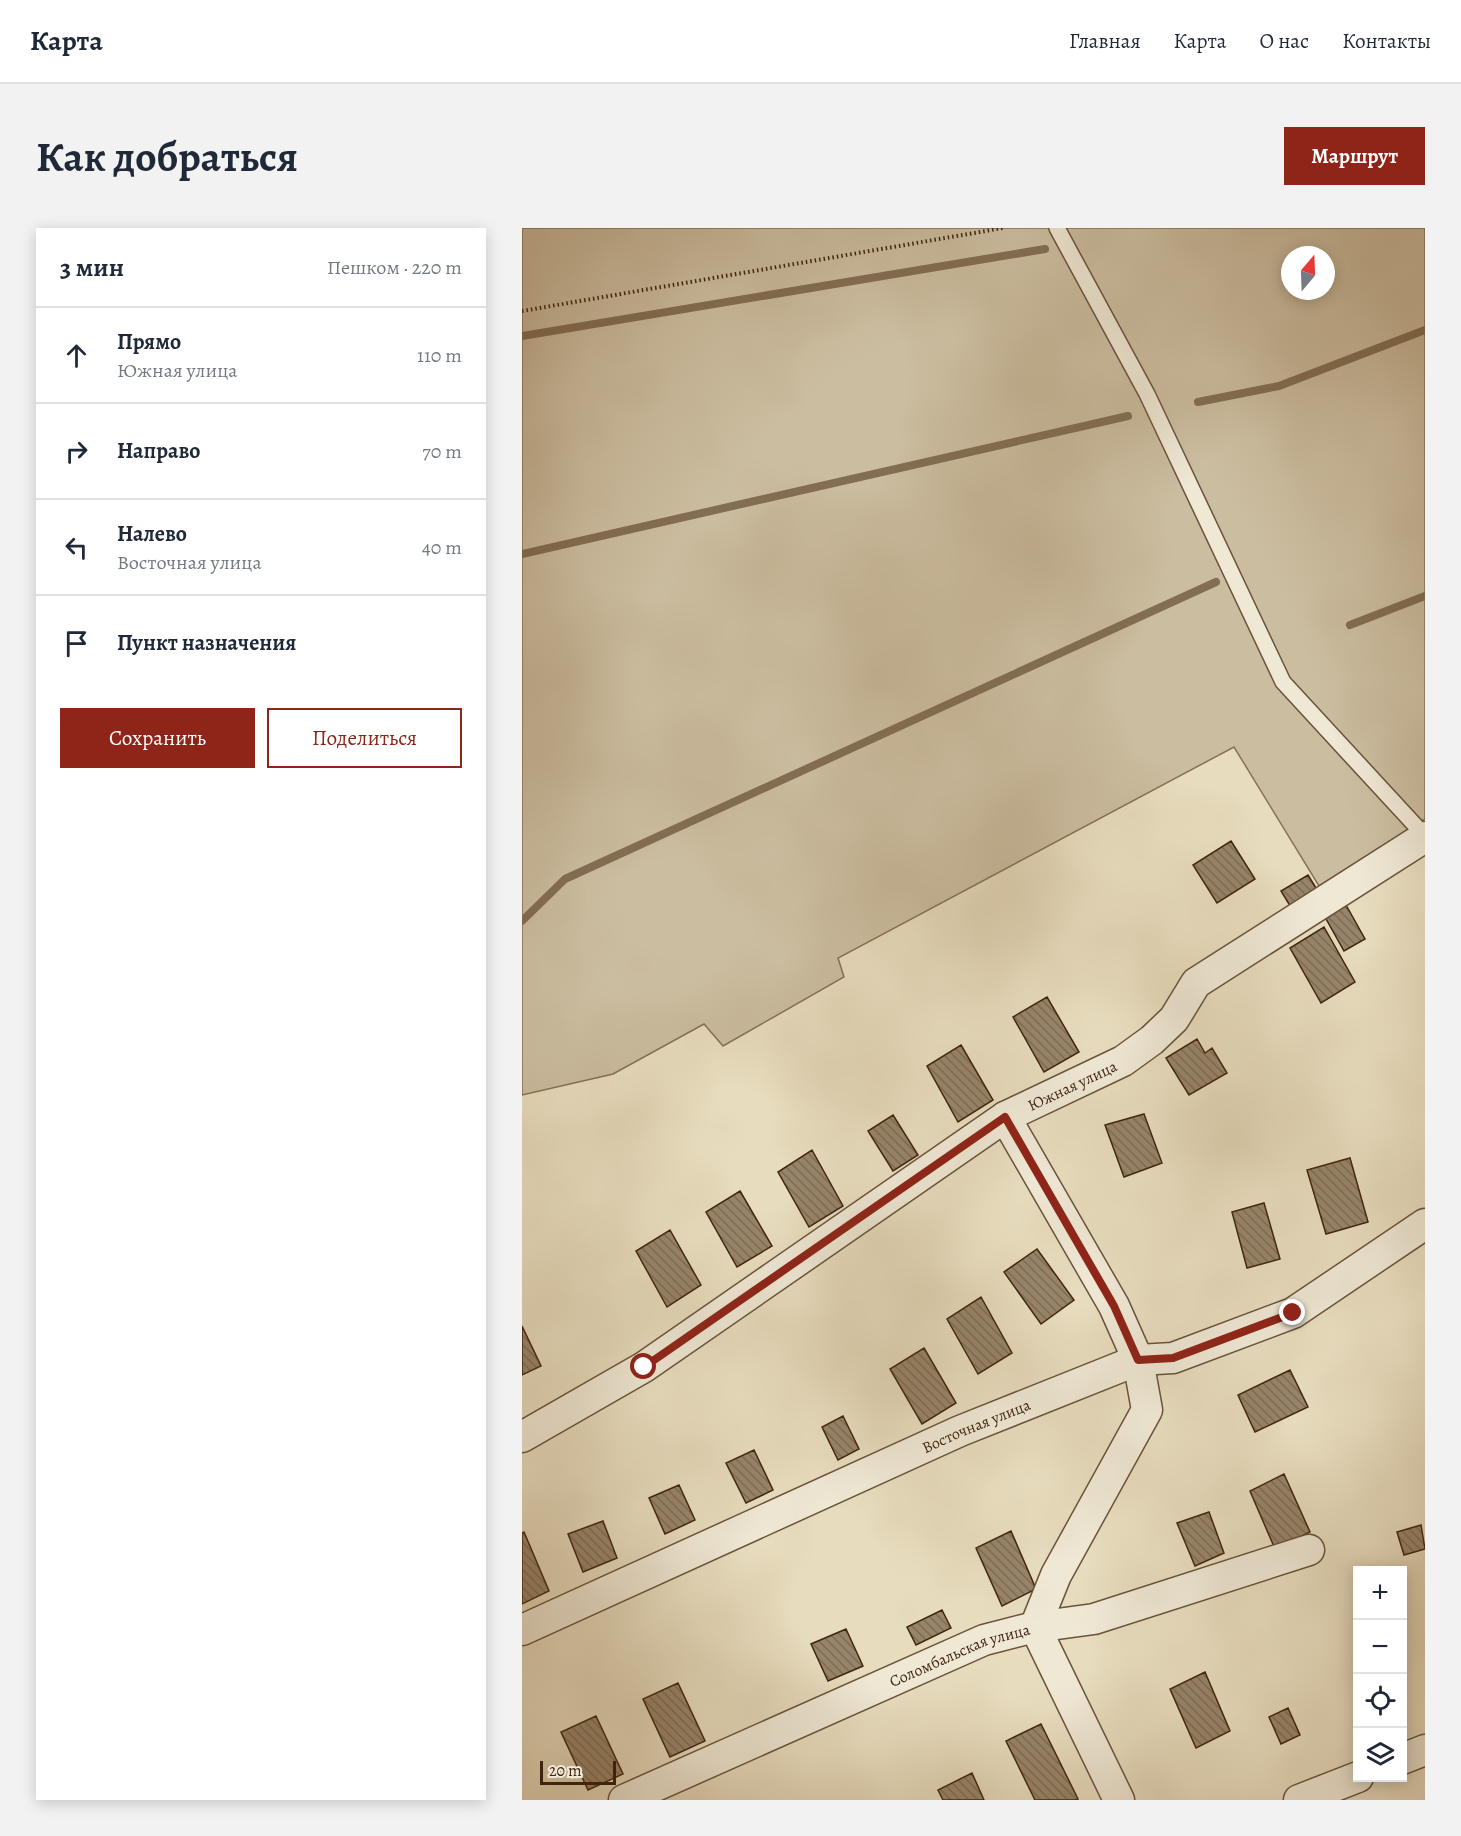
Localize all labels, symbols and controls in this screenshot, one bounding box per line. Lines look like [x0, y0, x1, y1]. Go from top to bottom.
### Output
text: Карта [30, 22, 103, 60]
text: Главная [1069, 27, 1141, 55]
text: Карта [1174, 27, 1226, 55]
text: О нас [1259, 27, 1309, 55]
text: Контакты [1342, 27, 1431, 55]
button: Маршрут [1284, 127, 1425, 185]
text: Как добраться [36, 128, 298, 185]
north arrow [1281, 246, 1335, 300]
text: 3 мин [60, 250, 124, 285]
text: Пешком · 220 m [327, 254, 462, 281]
text: Прямо [117, 327, 181, 357]
icon: ahead [60, 339, 93, 372]
text: 110 m [417, 342, 462, 369]
text: Южная улица [117, 357, 238, 384]
icon: right [60, 435, 93, 468]
text: Направо [117, 436, 200, 466]
text: 70 m [422, 438, 462, 465]
text: Налево [117, 519, 187, 549]
icon: left [60, 531, 93, 564]
text: 40 m [422, 534, 462, 561]
text: Восточная улица [117, 549, 262, 576]
icon: arrive [60, 627, 93, 660]
text: Пункт назначения [117, 628, 296, 658]
button: Сохранить [60, 708, 255, 768]
button: Поделиться [267, 708, 462, 768]
street label: Южная улица [1024, 1055, 1121, 1117]
route end [1279, 1299, 1305, 1325]
route start [630, 1353, 656, 1379]
street label: Восточная улица [919, 1394, 1035, 1459]
map controls [1353, 1566, 1407, 1782]
button: + [1353, 1566, 1407, 1620]
street label: Соломбальская улица [886, 1619, 1033, 1693]
button: − [1353, 1620, 1407, 1674]
button: locate [1353, 1674, 1407, 1728]
button: layers [1353, 1728, 1407, 1782]
scale bar [540, 1758, 616, 1786]
text: 20 m [549, 1760, 582, 1782]

